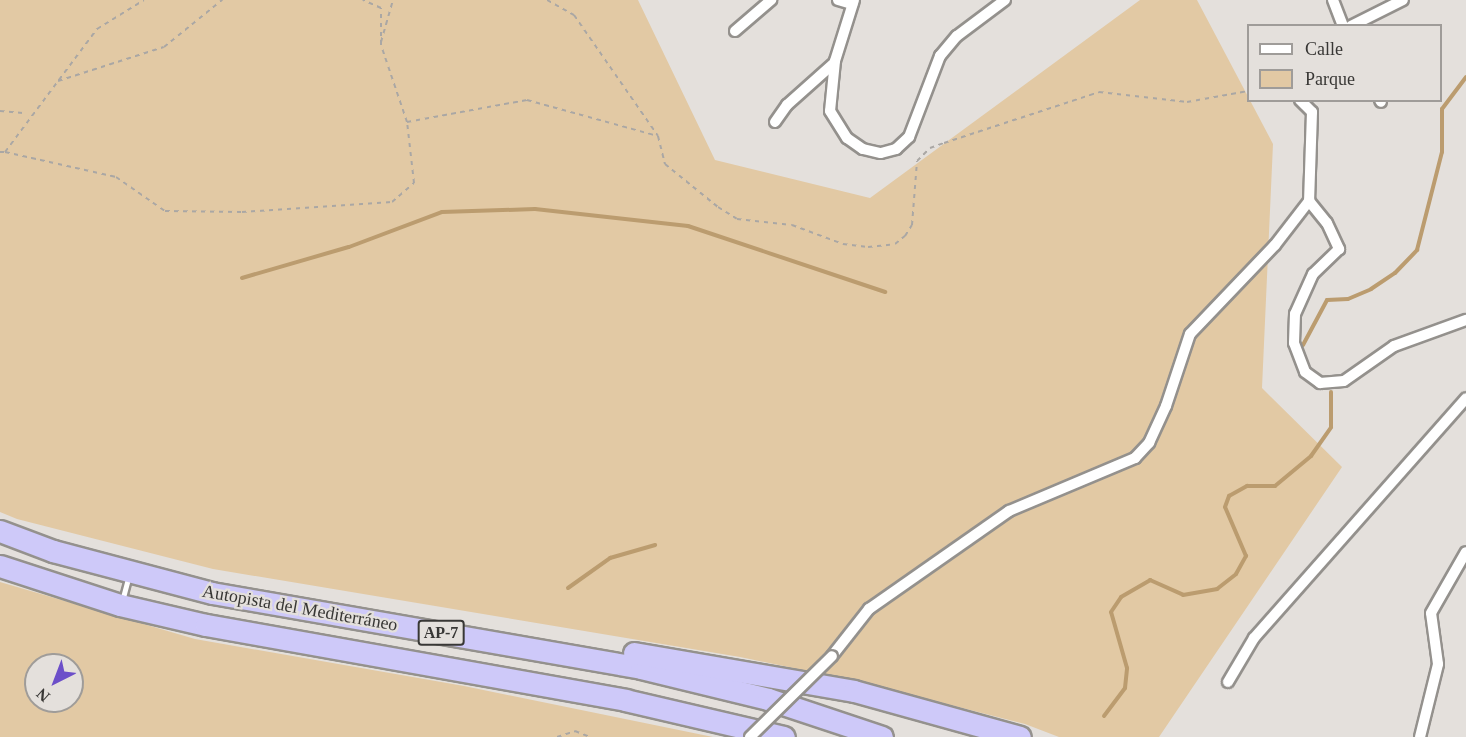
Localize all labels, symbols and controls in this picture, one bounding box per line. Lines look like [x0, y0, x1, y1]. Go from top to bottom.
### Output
legend [1247, 24, 1442, 102]
text: Calle [1305, 39, 1343, 59]
text: Parque [1305, 69, 1355, 89]
street label: Autopista del Mediterráneo [201, 580, 399, 636]
road number: AP-7 [417, 620, 465, 646]
north arrow [24, 653, 84, 713]
text: N [33, 685, 53, 705]

